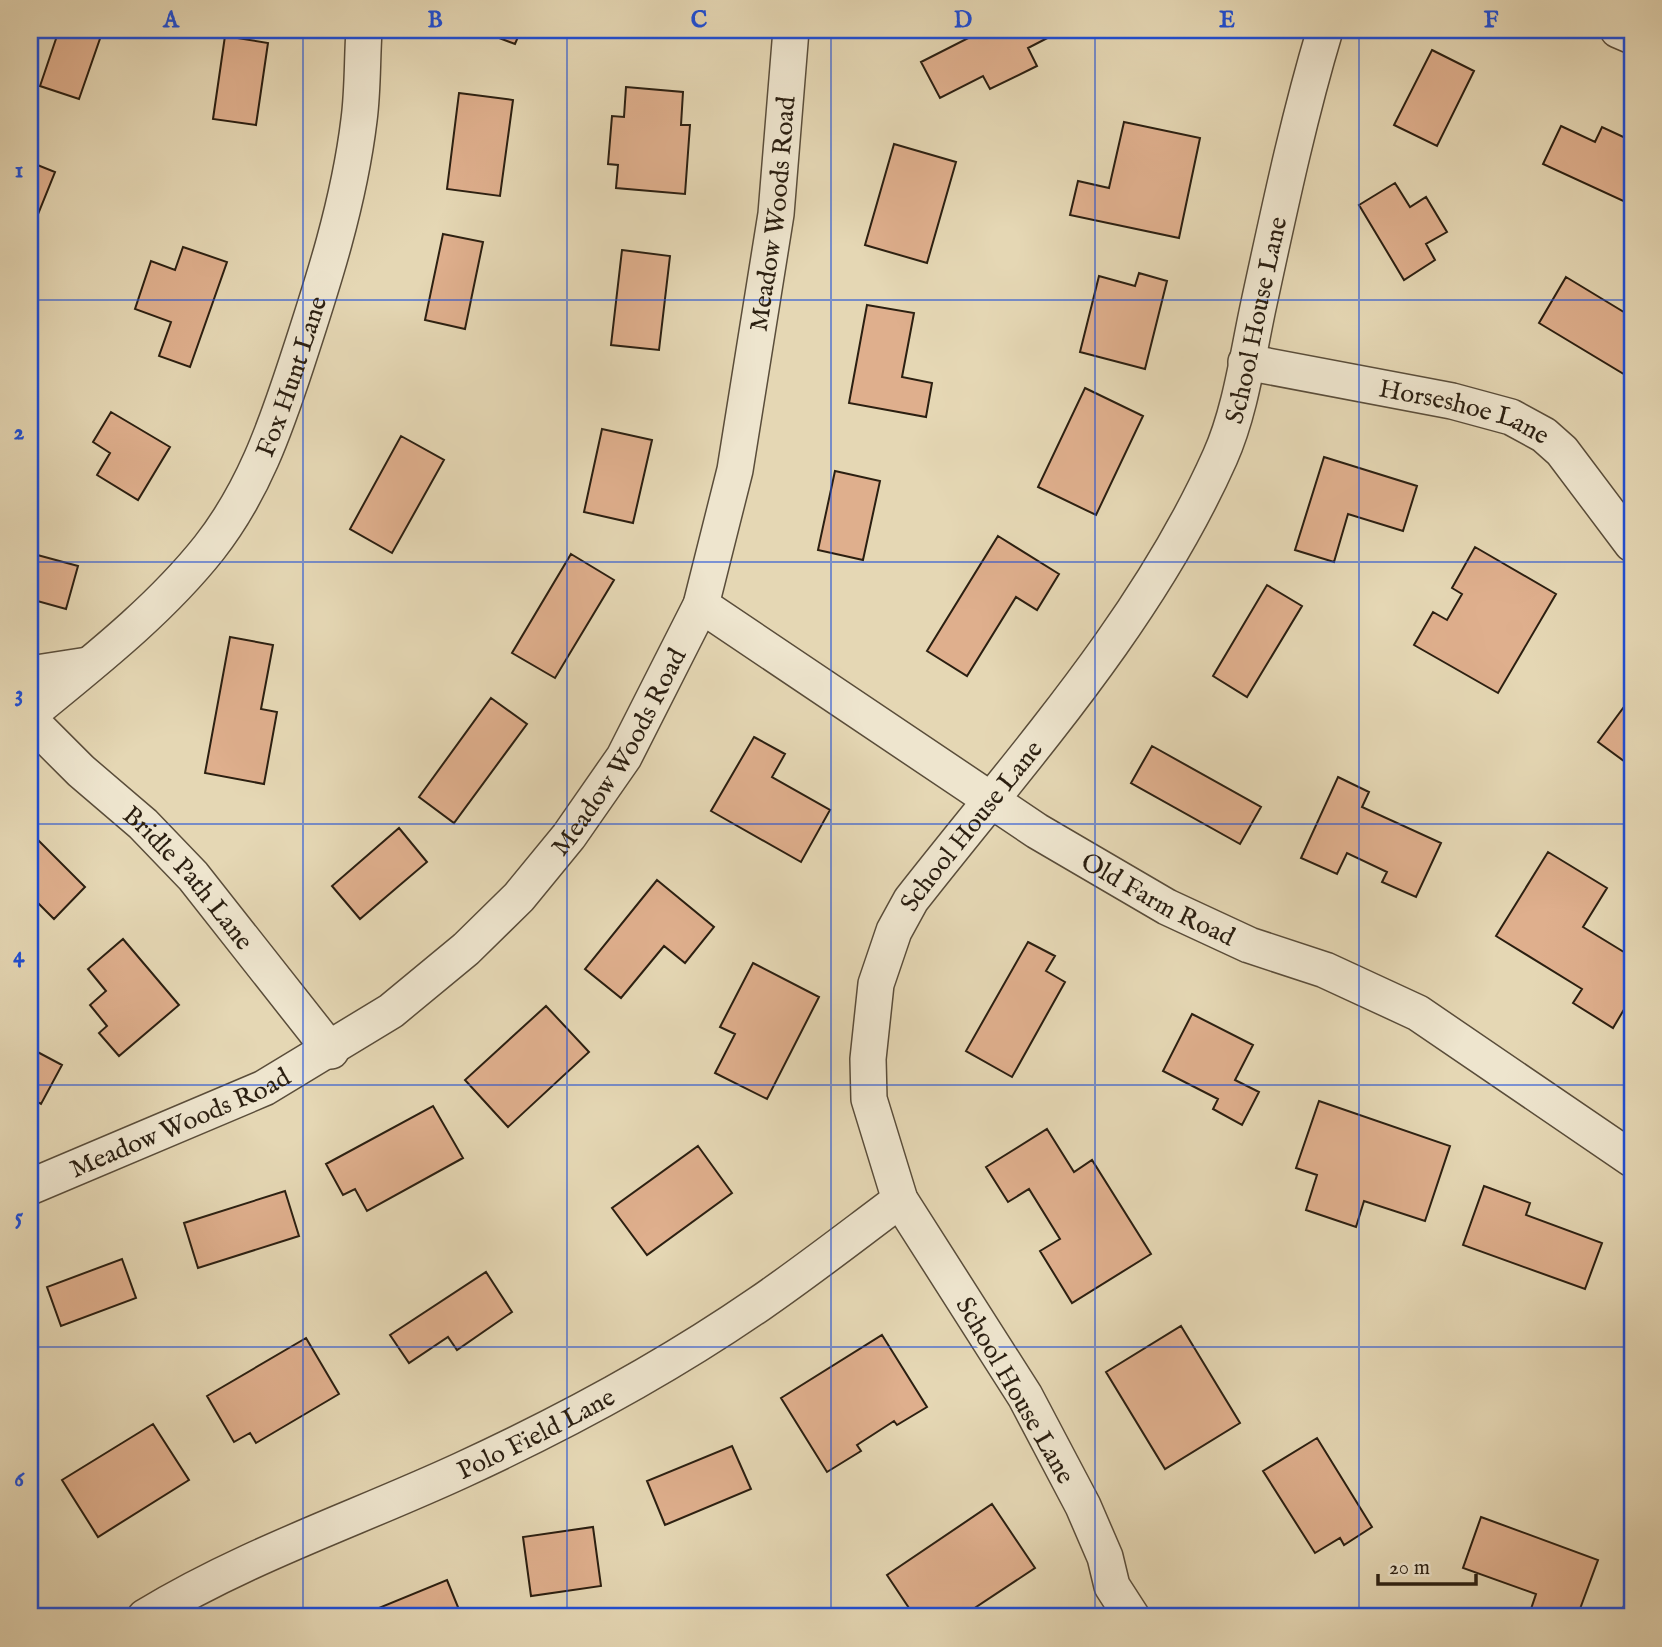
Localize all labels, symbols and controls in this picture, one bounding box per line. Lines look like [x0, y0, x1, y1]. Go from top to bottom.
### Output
text: A [162, 6, 180, 35]
text: B [427, 6, 443, 35]
text: C [691, 6, 708, 35]
text: D [954, 6, 972, 35]
text: E [1219, 6, 1235, 35]
text: F [1484, 6, 1499, 35]
street label: Meadow Woods Road [742, 95, 804, 334]
text: 1 [15, 156, 23, 185]
street label: School House Lane [1218, 214, 1295, 428]
street label: Fox Hunt Lane [249, 292, 335, 462]
street label: Horseshoe Lane [1376, 373, 1555, 453]
text: 2 [14, 418, 25, 447]
street label: Meadow Woods Road [544, 643, 694, 863]
text: 3 [15, 680, 23, 709]
street label: School House Lane [893, 734, 1051, 917]
street label: Bridle Path Lane [115, 799, 260, 957]
street label: Old Farm Road [1075, 845, 1240, 954]
text: 4 [13, 941, 25, 970]
street label: Meadow Woods Road [65, 1061, 297, 1186]
text: 5 [15, 1203, 24, 1232]
street label: School House Lane [948, 1291, 1082, 1490]
street label: Polo Field Lane [452, 1381, 621, 1488]
text: 6 [14, 1465, 25, 1494]
scale bar [1378, 1542, 1476, 1586]
text: 20 m [1389, 1555, 1430, 1582]

